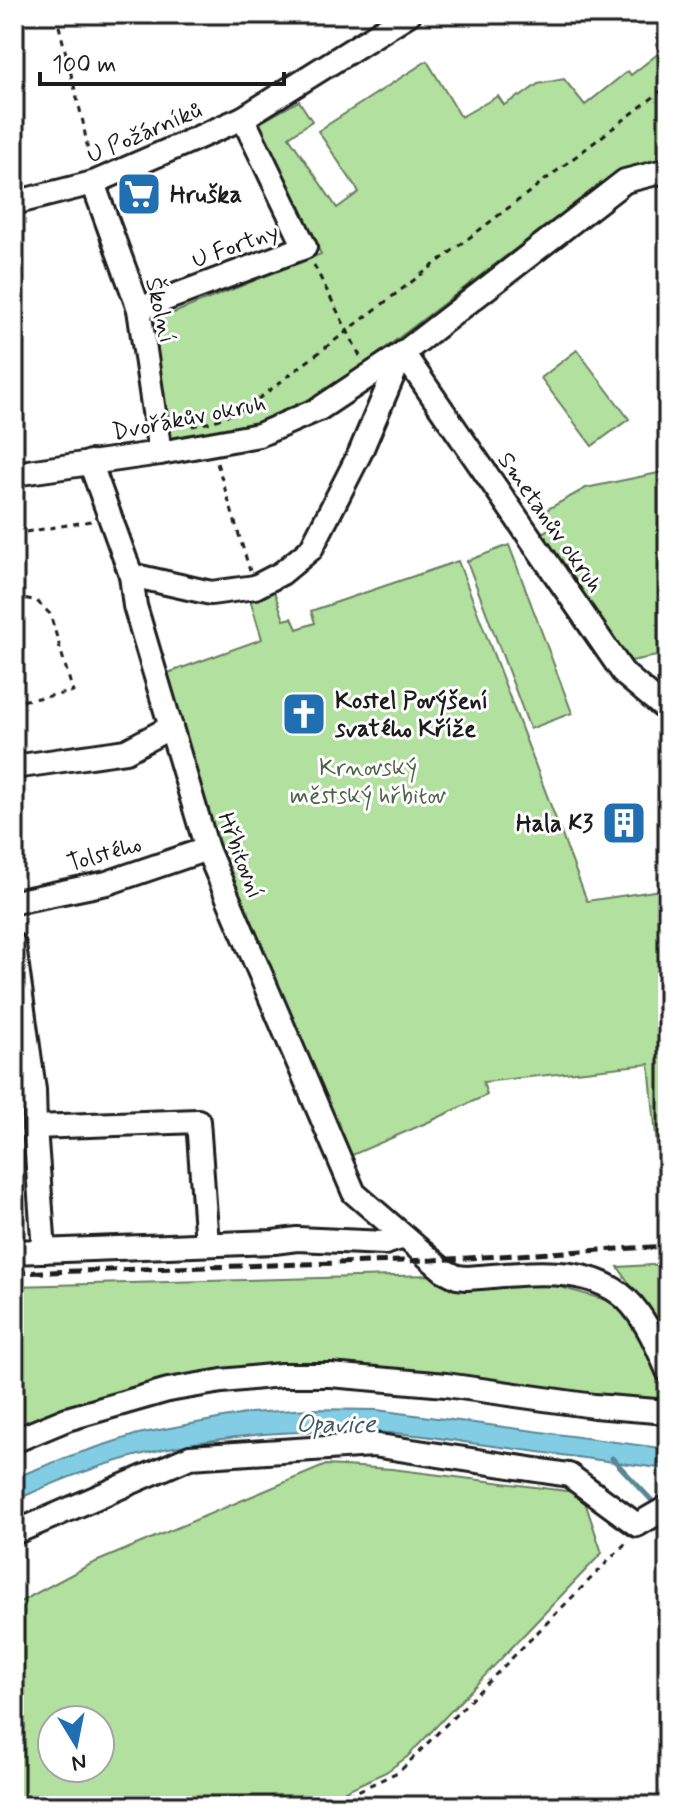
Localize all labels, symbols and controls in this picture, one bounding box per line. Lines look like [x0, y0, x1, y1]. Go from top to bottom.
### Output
scale bar [40, 36, 284, 86]
text: 100 m [52, 50, 116, 81]
street label: U Požárníků [82, 95, 207, 171]
supermarket icon: Hruška [115, 170, 163, 218]
place label: Hruška [170, 180, 242, 211]
street label: U Fortny [188, 216, 283, 276]
street label: Školní [137, 275, 182, 346]
street label: Dvořákův okruh [110, 388, 269, 449]
street label: Smetanův okruh [490, 446, 610, 599]
place label: Kostel Povýšení svatého Kříže [334, 686, 488, 745]
church icon: Kostel Povýšení svatého Kříže [280, 690, 328, 738]
park label: Krnovský městský hřbitov [290, 753, 446, 812]
building icon: Hala K3 [600, 799, 648, 847]
street label: Hřbitovní [209, 808, 270, 903]
place label: Hala K3 [516, 809, 593, 840]
street label: Tolstého [64, 829, 145, 880]
water label: Opavice [296, 1408, 377, 1442]
north arrow [36, 1704, 116, 1784]
text: N [69, 1747, 89, 1777]

